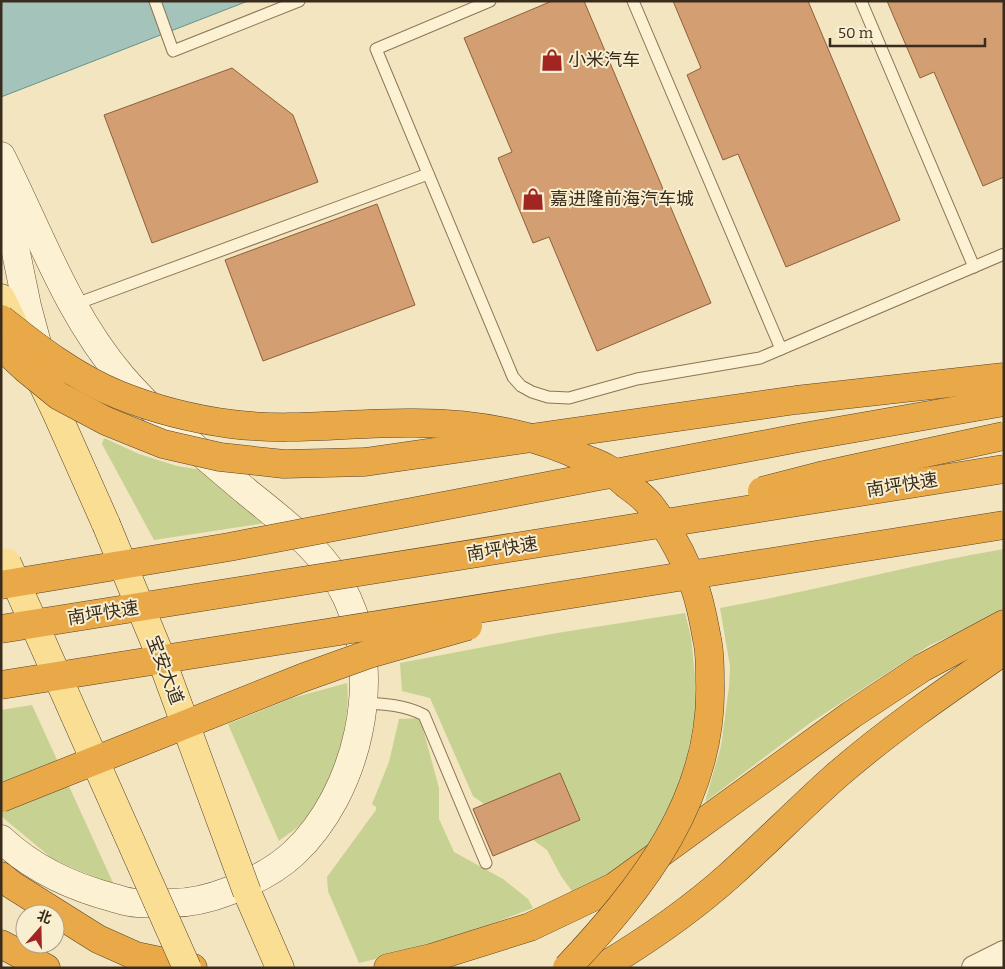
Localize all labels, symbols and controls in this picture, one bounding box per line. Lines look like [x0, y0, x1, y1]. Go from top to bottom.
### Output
scale bar [830, 15, 985, 47]
text: 50 m [838, 24, 874, 42]
shop icon: 小米汽车 [539, 47, 565, 73]
place label: 小米汽车 [568, 49, 640, 71]
shop icon: 嘉进隆前海汽车城 [520, 186, 546, 212]
place label: 嘉进隆前海汽车城 [550, 188, 694, 210]
street label: 南坪快速 [865, 469, 939, 501]
street label: 南坪快速 [465, 533, 539, 565]
street label: 南坪快速 [66, 597, 140, 629]
street label: 宝安大道 [142, 632, 188, 708]
north arrow [15, 904, 65, 954]
text: 北 [35, 907, 54, 928]

